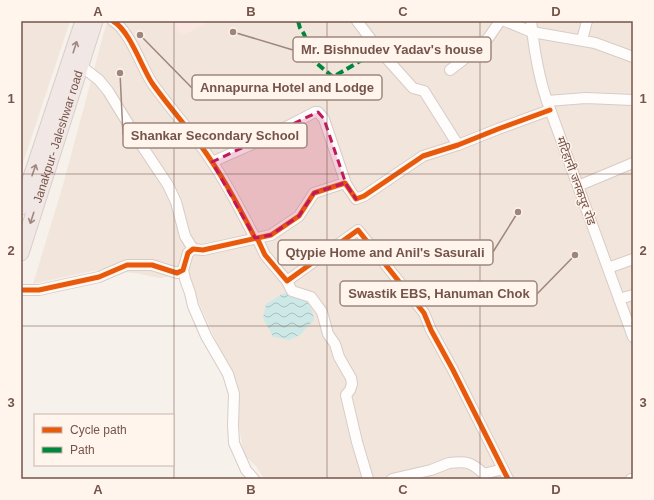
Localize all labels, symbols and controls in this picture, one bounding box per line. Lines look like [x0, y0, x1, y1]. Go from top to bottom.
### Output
text: A [93, 4, 103, 19]
text: B [246, 4, 256, 19]
text: C [398, 4, 408, 19]
text: D [551, 4, 561, 19]
callout: Mr. Bishnudev Yadav's house [293, 37, 491, 62]
one-way arrow [72, 40, 79, 53]
text: Mr. Bishnudev Yadav's house [301, 42, 483, 57]
street label: Janakpur- Jaleshwar road [30, 69, 86, 205]
callout: Annapurna Hotel and Lodge [192, 75, 382, 100]
text: Annapurna Hotel and Lodge [200, 80, 374, 95]
text: 1 [7, 91, 15, 106]
text: 1 [639, 91, 647, 106]
callout: Shankar Secondary School [123, 123, 307, 148]
text: Shankar Secondary School [131, 128, 299, 143]
street label: मटिहानी जनकपुर रोड [553, 134, 600, 228]
one-way arrow [30, 164, 38, 176]
one-way arrow [28, 211, 35, 224]
callout: Qtypie Home and Anil's Sasurali [278, 240, 493, 265]
text: 2 [7, 243, 15, 258]
text: 2 [639, 243, 647, 258]
text: Qtypie Home and Anil's Sasurali [285, 245, 485, 260]
callout: Swastik EBS, Hanuman Chok [340, 281, 537, 306]
text: Swastik EBS, Hanuman Chok [348, 286, 530, 301]
text: 3 [7, 395, 15, 410]
text: 3 [639, 395, 647, 410]
legend [34, 414, 174, 466]
text: Cycle path [70, 423, 127, 437]
text: Path [70, 443, 95, 457]
text: A [93, 482, 103, 497]
text: B [246, 482, 256, 497]
text: C [398, 482, 408, 497]
text: D [551, 482, 561, 497]

